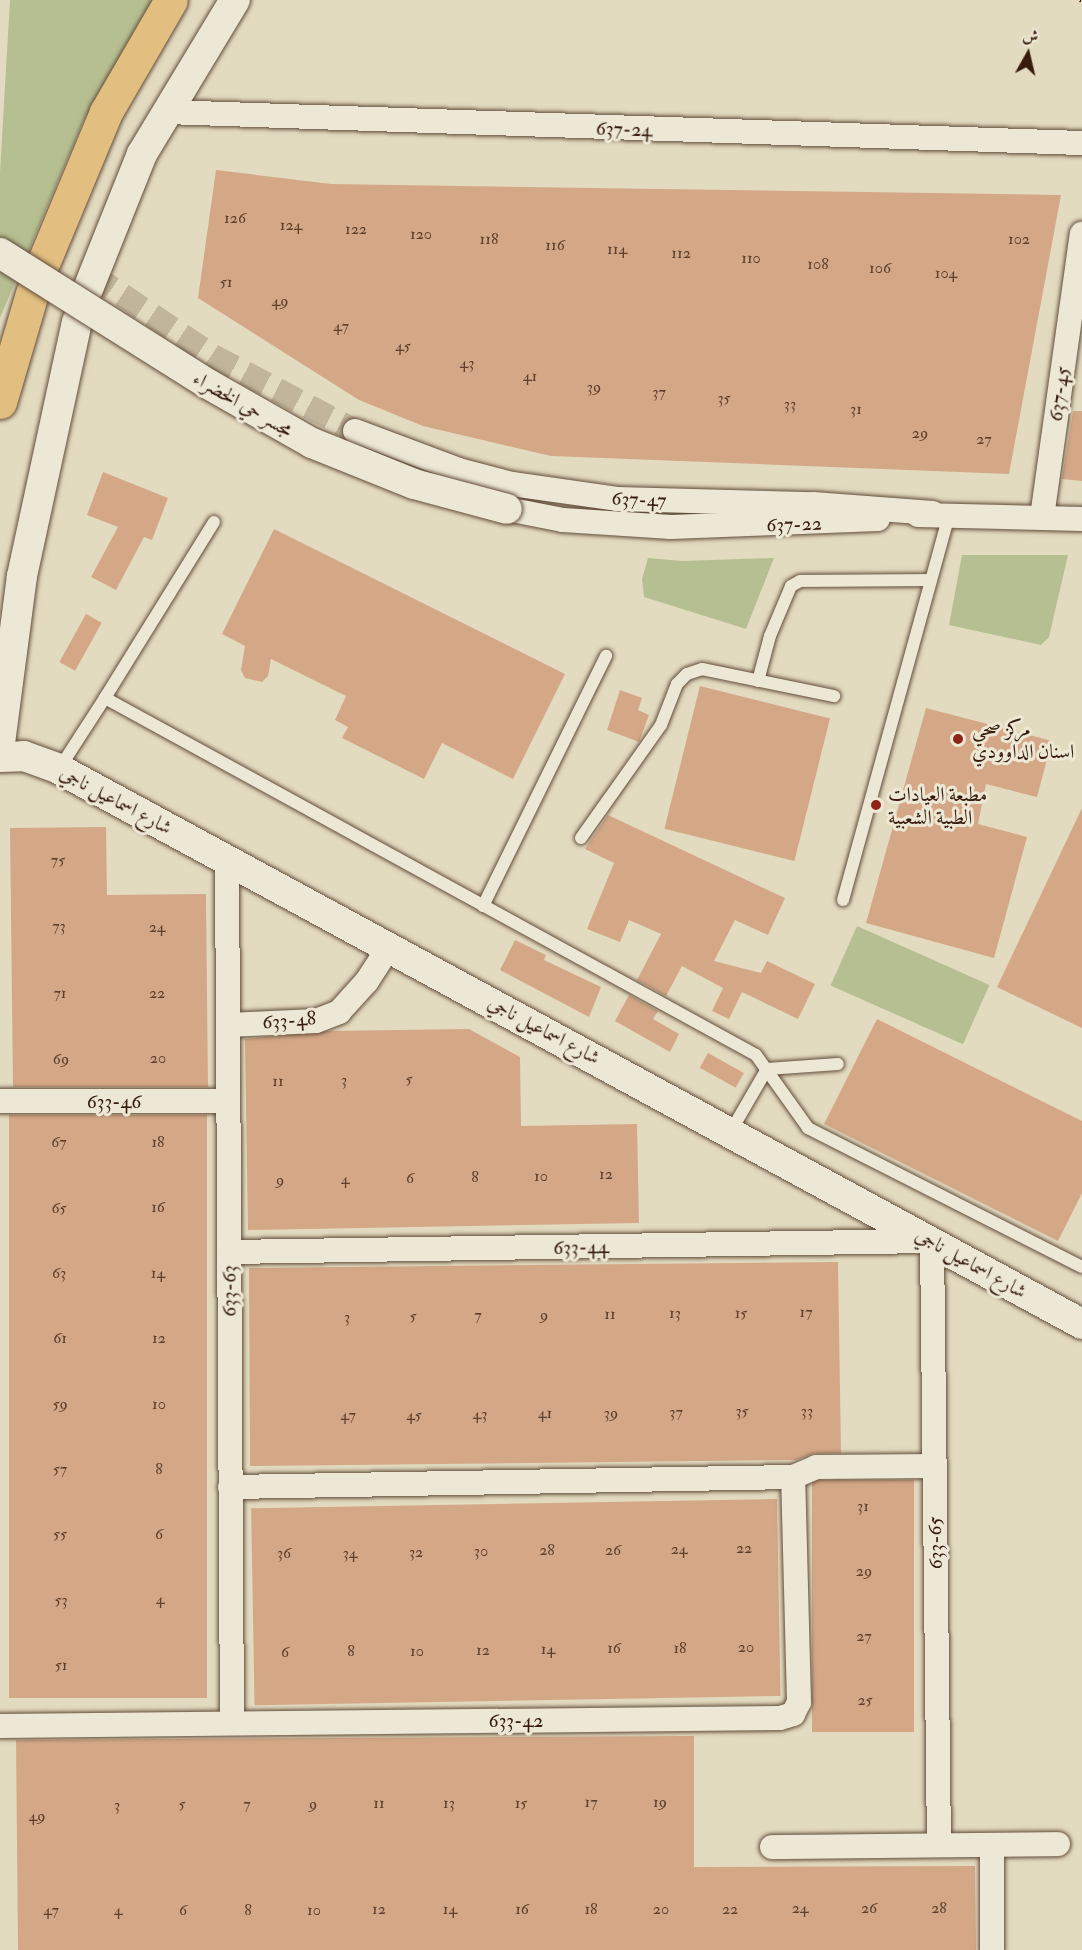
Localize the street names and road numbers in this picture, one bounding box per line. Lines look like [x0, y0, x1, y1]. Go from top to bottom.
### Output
street label: 637-24 [595, 116, 653, 142]
street label: 637-45 [1043, 365, 1075, 423]
street label: مجسر حي الخضراء [189, 366, 297, 442]
street label: 637-47 [611, 486, 667, 512]
street label: 637-22 [766, 511, 822, 537]
street label: شارع اسماعيل ناجي [56, 760, 176, 840]
street label: شارع اسماعيل ناجي [484, 990, 604, 1070]
street label: 633-48 [261, 1006, 317, 1034]
street label: 633-46 [87, 1089, 141, 1113]
street label: شارع اسماعيل ناجي [911, 1223, 1031, 1303]
street label: 633-44 [553, 1235, 609, 1259]
street label: 633-63 [217, 1265, 241, 1317]
street label: 633-65 [923, 1516, 947, 1570]
street label: 633-42 [489, 1708, 543, 1732]

